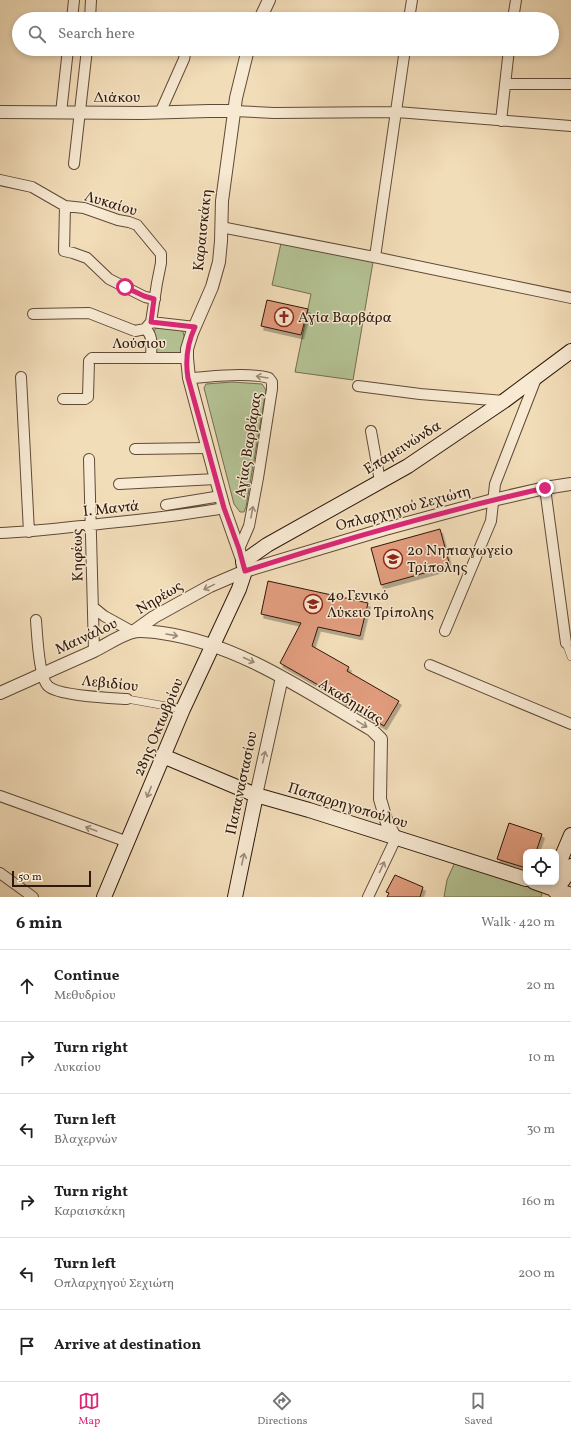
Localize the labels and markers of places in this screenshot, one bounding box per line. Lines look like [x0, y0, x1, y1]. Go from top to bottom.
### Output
church icon: Αγία Βαρβάρα [273, 306, 295, 328]
place label: Αγία Βαρβάρα [298, 308, 392, 329]
place label: 2ο Νηπιαγωγείο Τρίπολης [407, 541, 513, 579]
school or university icon: 2ο Νηπιαγωγείο Τρίπολης [382, 548, 404, 570]
place label: 4ο Γενικό Λύκειο Τρίπολης [327, 586, 434, 624]
school or university icon: 4ο Γενικό Λύκειο Τρίπολης [302, 593, 324, 615]

